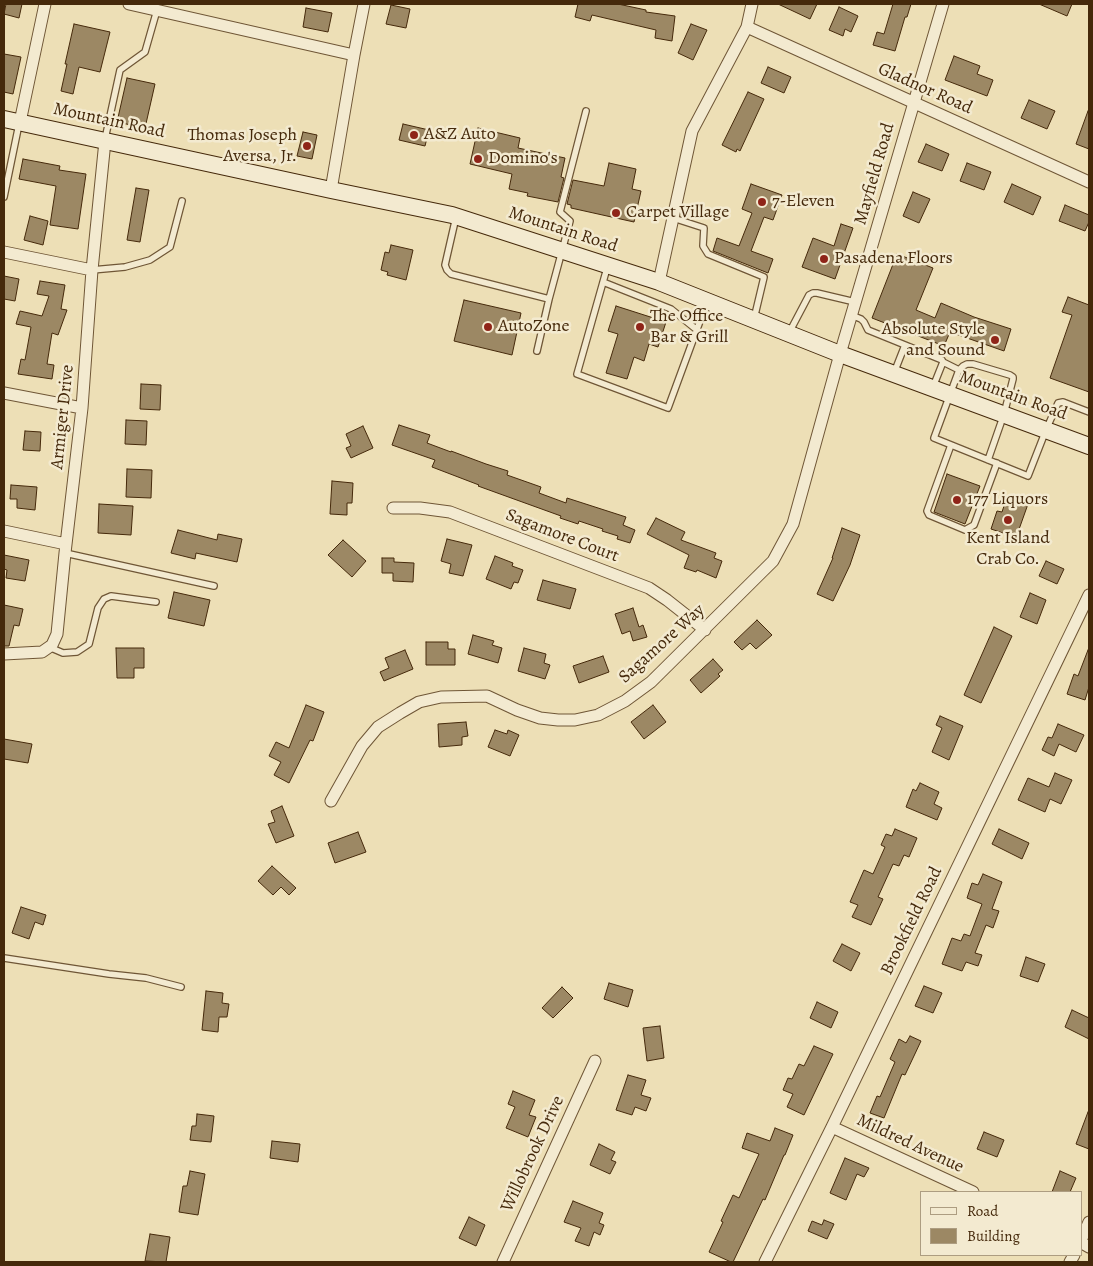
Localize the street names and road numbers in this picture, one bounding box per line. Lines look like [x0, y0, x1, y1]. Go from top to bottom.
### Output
street label: Gladnor Road [874, 59, 976, 119]
street label: Mountain Road [51, 99, 167, 143]
street label: Mayfield Road [850, 121, 900, 227]
street label: Mountain Road [506, 202, 620, 258]
street label: Armiger Drive [47, 364, 79, 470]
street label: Mountain Road [956, 366, 1070, 426]
street label: Sagamore Court [502, 505, 622, 567]
street label: Sagamore Way [614, 600, 710, 688]
street label: Brookfield Road [876, 863, 948, 979]
street label: Willobrook Drive [497, 1093, 569, 1215]
street label: Mildred Avenue [853, 1110, 967, 1178]

